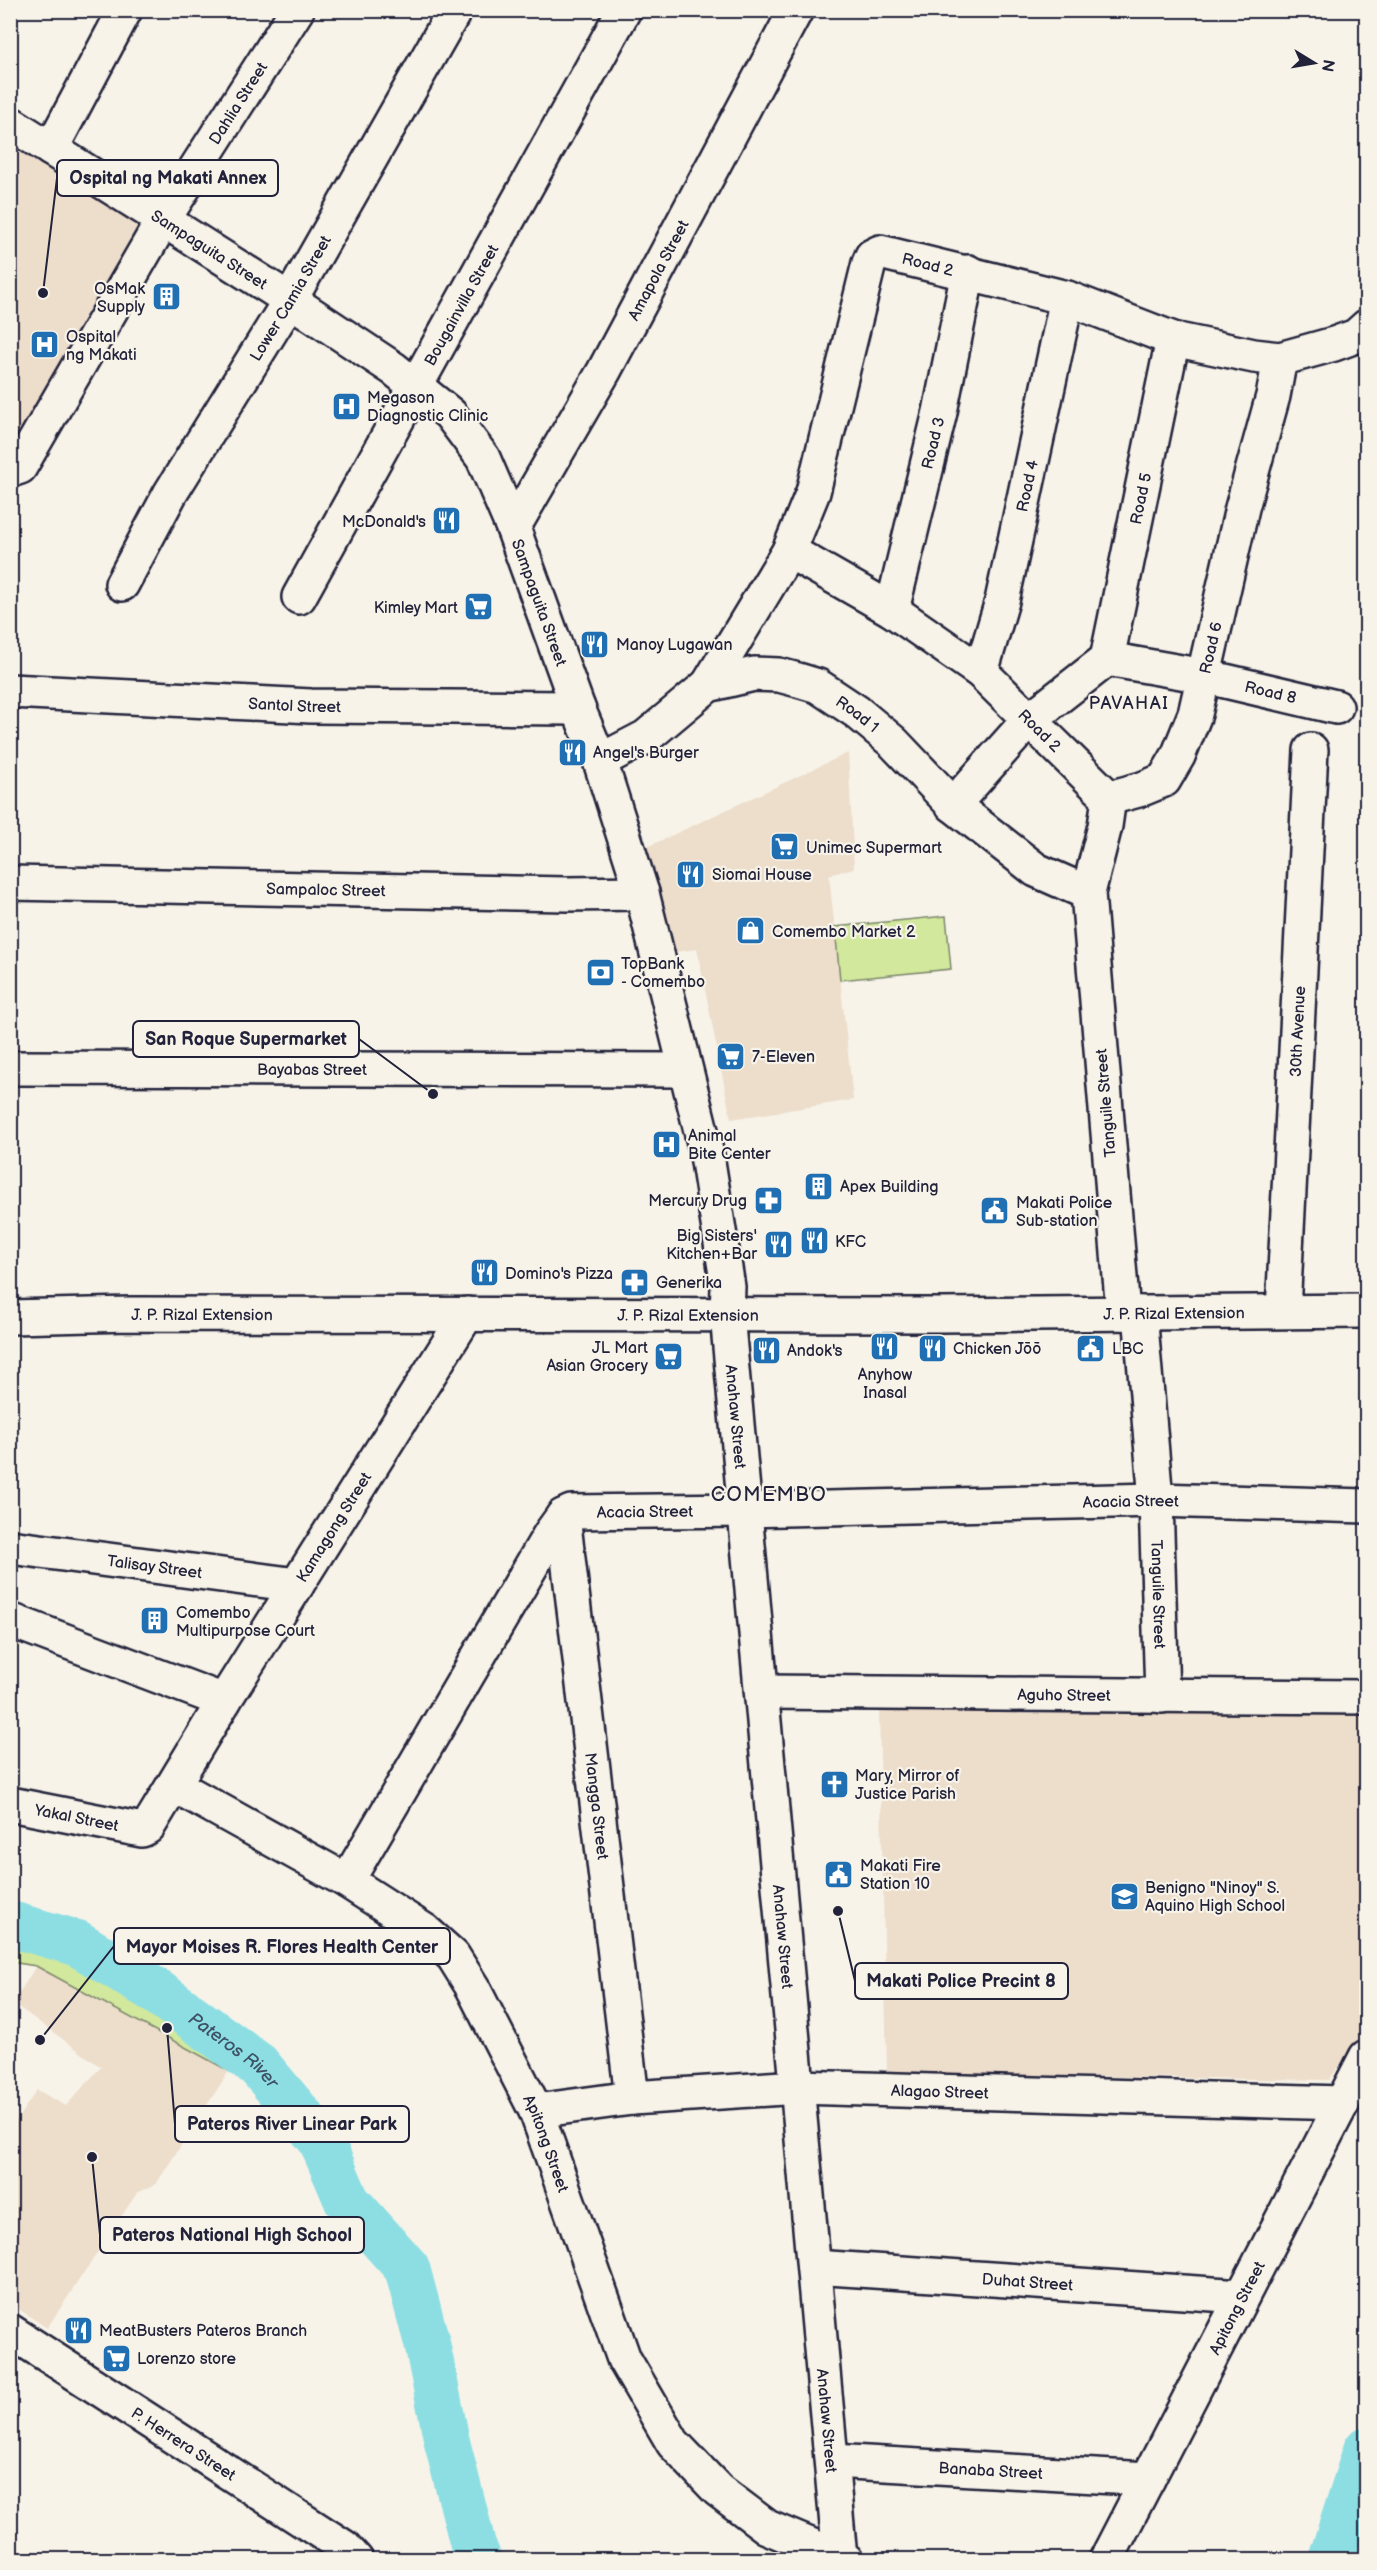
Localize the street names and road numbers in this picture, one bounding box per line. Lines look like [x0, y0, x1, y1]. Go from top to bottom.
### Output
street label: Dahlia Street [206, 59, 272, 148]
street label: Sampaguita Street [147, 207, 270, 294]
street label: Amapola Street [625, 217, 694, 324]
street label: Lower Camia Street [247, 232, 336, 365]
street label: Bougainvilla Street [421, 242, 503, 369]
street label: Road 2 [900, 250, 956, 281]
street label: Road 3 [919, 415, 949, 471]
street label: Road 4 [1013, 458, 1043, 514]
street label: Road 5 [1127, 471, 1156, 526]
street label: Sampaguita Street [507, 537, 570, 669]
street label: Road 6 [1196, 620, 1227, 676]
street label: Road 8 [1243, 678, 1298, 708]
street label: Road 1 [832, 693, 882, 737]
street label: Santol Street [248, 695, 341, 717]
street label: Road 2 [1014, 706, 1065, 757]
street label: Sampaloc Street [266, 880, 386, 901]
street label: 30th Avenue [1287, 985, 1310, 1077]
street label: Tanguile Street [1092, 1048, 1121, 1158]
street label: Bayabas Street [257, 1061, 367, 1080]
street label: J. P. Rizal Extension [1103, 1304, 1245, 1324]
street label: J. P. Rizal Extension [131, 1306, 273, 1325]
street label: J. P. Rizal Extension [617, 1307, 759, 1326]
street label: Anahaw Street [721, 1364, 749, 1470]
street label: Kamagong Street [293, 1469, 376, 1586]
street label: Acacia Street [1082, 1492, 1179, 1513]
street label: Acacia Street [597, 1503, 693, 1523]
street label: Tanguile Street [1146, 1540, 1169, 1649]
street label: Talisay Street [106, 1552, 203, 1583]
street label: Aguho Street [1017, 1686, 1111, 1706]
street label: Mangga Street [580, 1752, 612, 1861]
street label: Yakal Street [32, 1801, 120, 1836]
street label: Anahaw Street [768, 1884, 796, 1990]
street label: Alagao Street [891, 2082, 989, 2104]
street label: Apitong Street [518, 2092, 572, 2195]
street label: Apitong Street [1206, 2258, 1270, 2358]
street label: Duhat Street [981, 2270, 1074, 2296]
street label: Anahaw Street [812, 2368, 840, 2474]
street label: P. Herrera Street [127, 2404, 239, 2485]
street label: Banaba Street [938, 2459, 1043, 2484]

